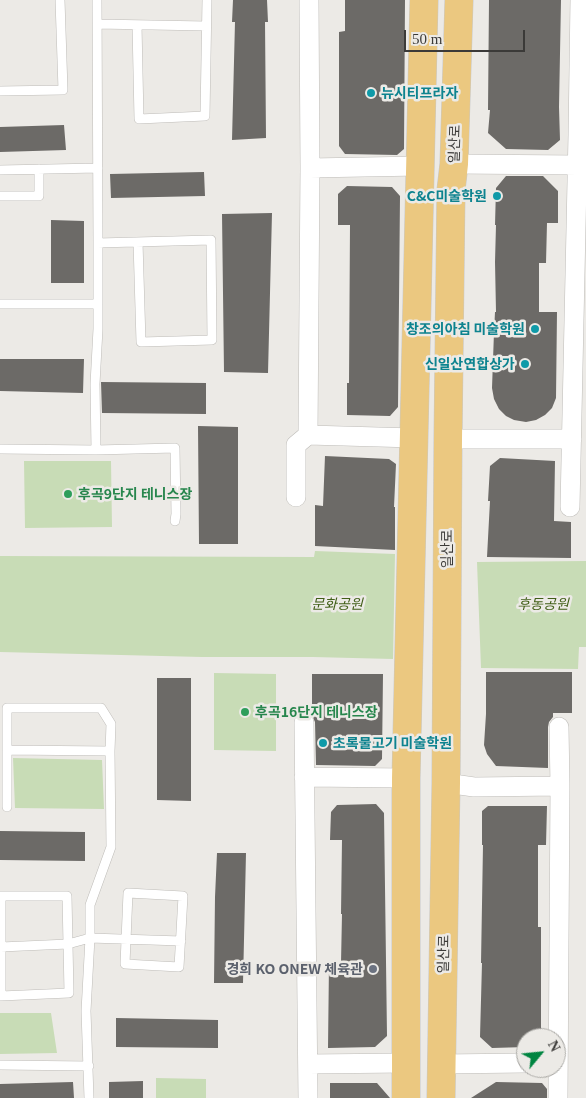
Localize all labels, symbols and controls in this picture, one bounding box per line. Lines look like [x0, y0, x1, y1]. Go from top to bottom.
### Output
scale bar [406, 20, 527, 52]
text: 50 m [412, 31, 442, 47]
place label: 뉴시티프라자 [381, 85, 458, 101]
marker: 뉴시티프라자 [365, 87, 377, 99]
street label: 일산로 [445, 124, 463, 164]
place label: C&C미술학원 [407, 188, 487, 204]
marker: C&C미술학원 [491, 190, 503, 202]
place label: 창조의아침 미술학원 [406, 321, 525, 337]
marker: 창조의아침 미술학원 [529, 323, 541, 335]
place label: 신일산연합상가 [425, 356, 515, 372]
marker: 신일산연합상가 [519, 358, 531, 370]
place label: 후곡9단지 테니스장 [78, 486, 192, 502]
marker: 후곡9단지 테니스장 [62, 488, 74, 500]
street label: 일산로 [439, 530, 455, 568]
park label: 문화공원 [311, 596, 363, 612]
park label: 후동공원 [517, 596, 569, 612]
place label: 후곡16단지 테니스장 [255, 704, 378, 720]
marker: 후곡16단지 테니스장 [239, 706, 251, 718]
place label: 초록물고기 미술학원 [333, 735, 452, 751]
marker: 초록물고기 미술학원 [317, 737, 329, 749]
street label: 일산로 [434, 935, 452, 973]
place label: 경희 KO ONEW 체육관 [226, 961, 363, 977]
marker: 경희 KO ONEW 체육관 [367, 963, 379, 975]
north arrow [516, 1028, 566, 1078]
text: N [545, 1038, 563, 1054]

